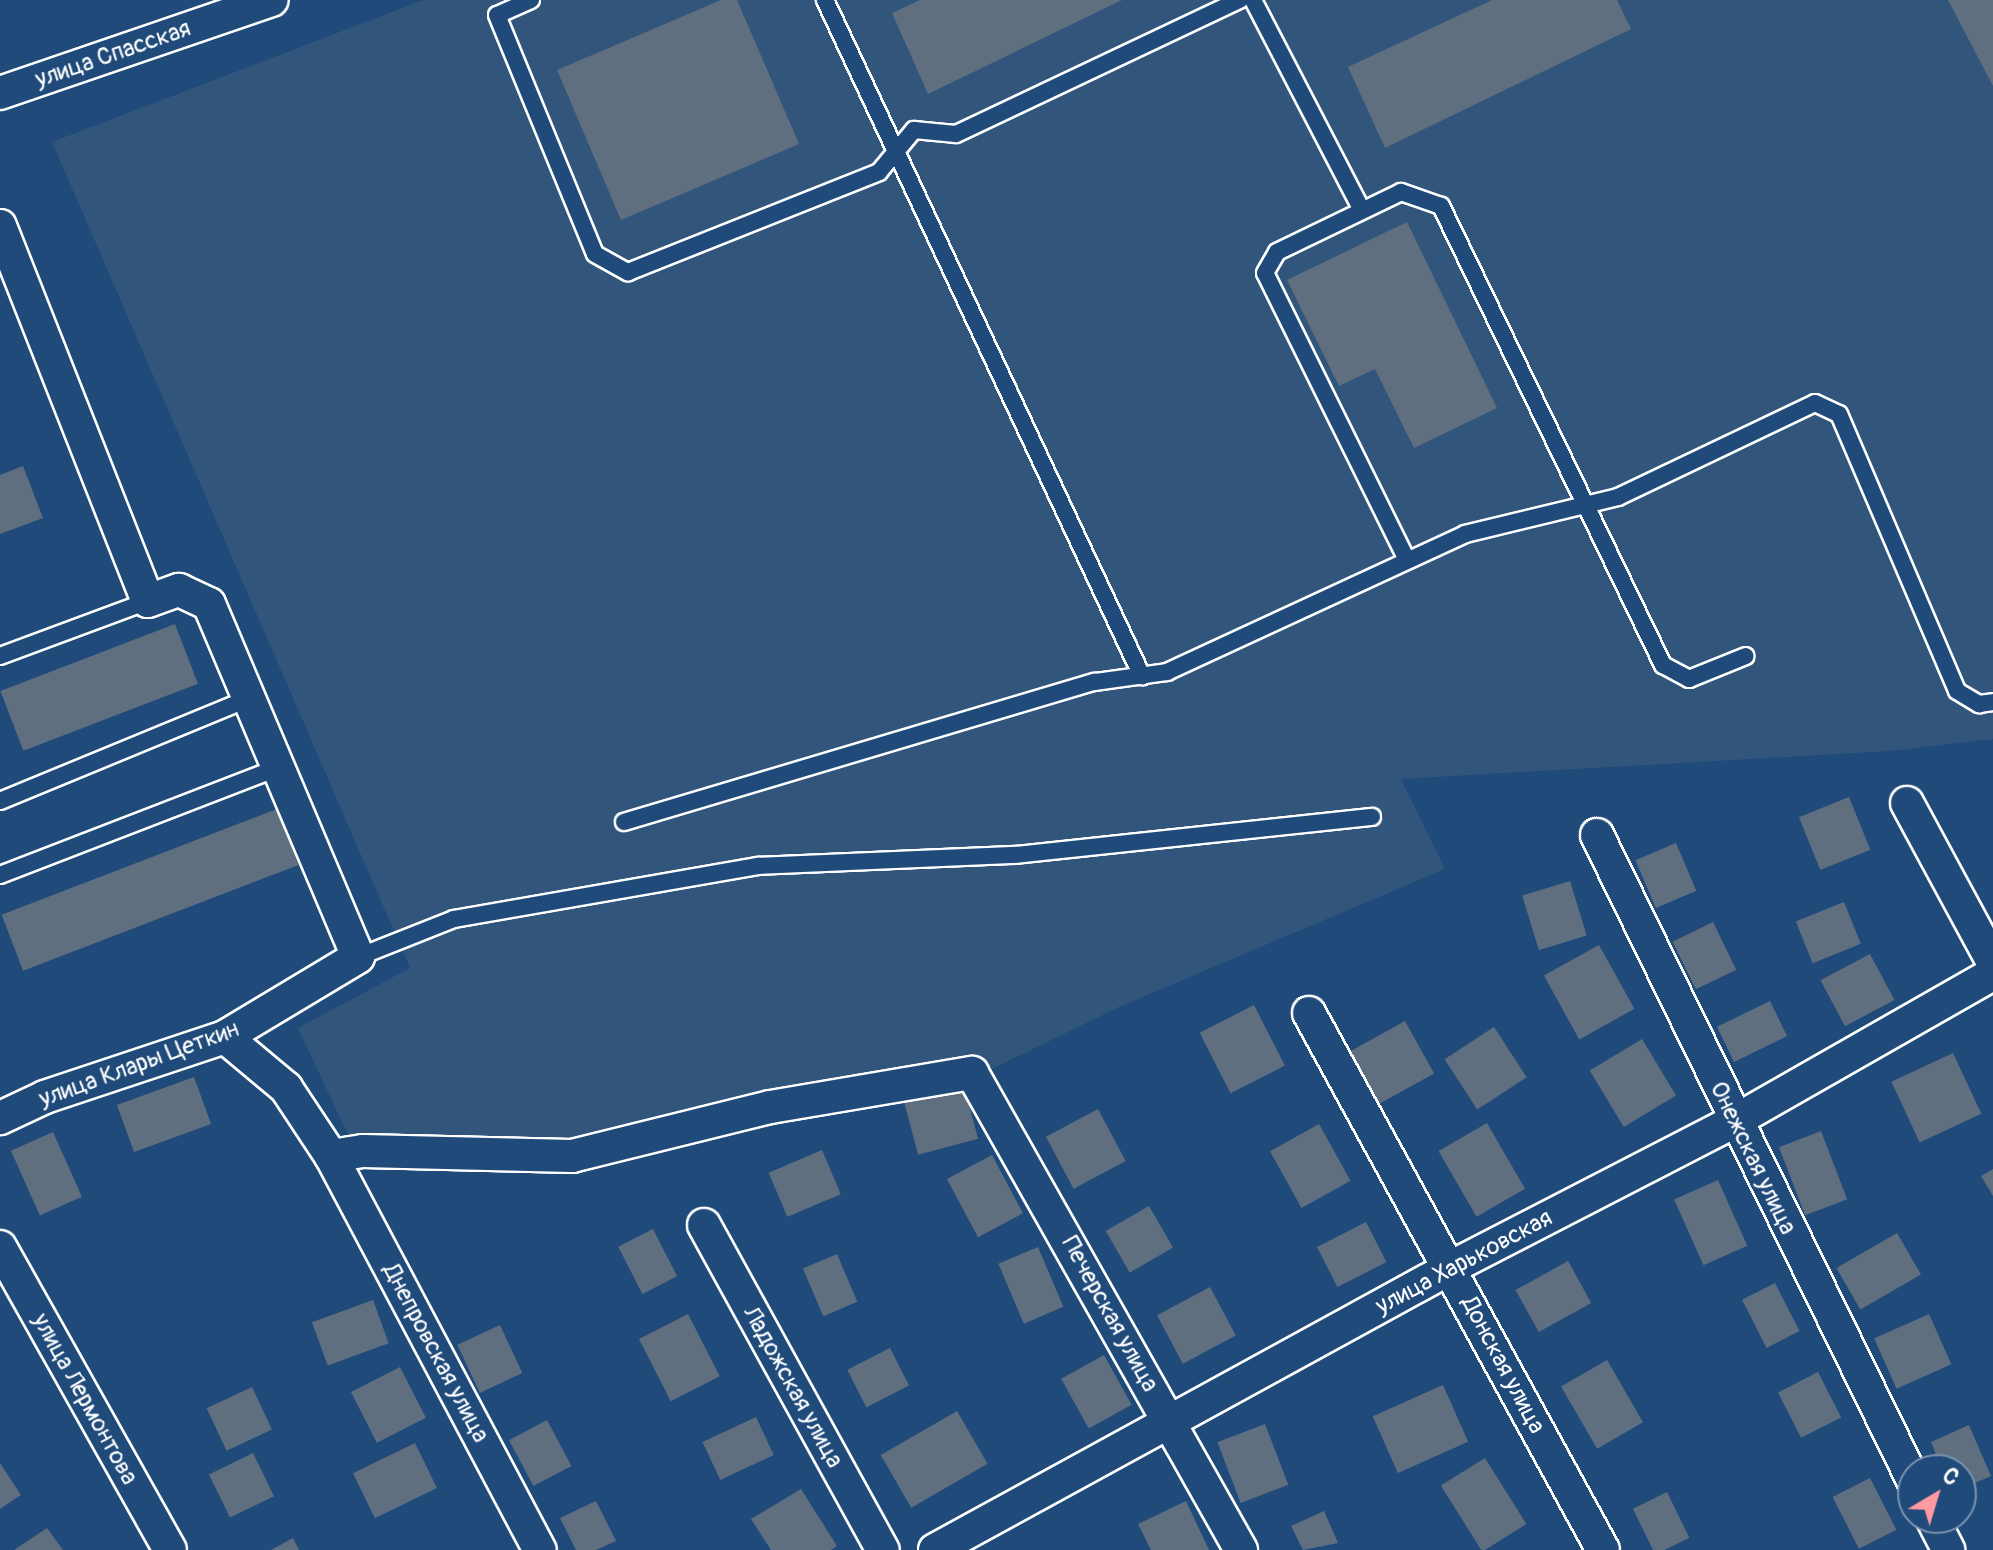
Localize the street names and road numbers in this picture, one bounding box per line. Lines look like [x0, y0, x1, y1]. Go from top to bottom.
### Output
street label: улица Спасская [32, 14, 194, 94]
street label: улица Клары Цеткин [35, 1014, 243, 1114]
street label: Онежская улица [1704, 1077, 1802, 1239]
street label: улица Харьковская [1371, 1203, 1557, 1321]
street label: Печерская улица [1055, 1231, 1165, 1397]
street label: Днепровская улица [377, 1259, 495, 1447]
street label: Донская улица [1455, 1291, 1551, 1439]
street label: Ладожская улица [737, 1301, 849, 1473]
street label: улица Лермонтова [26, 1308, 144, 1490]

